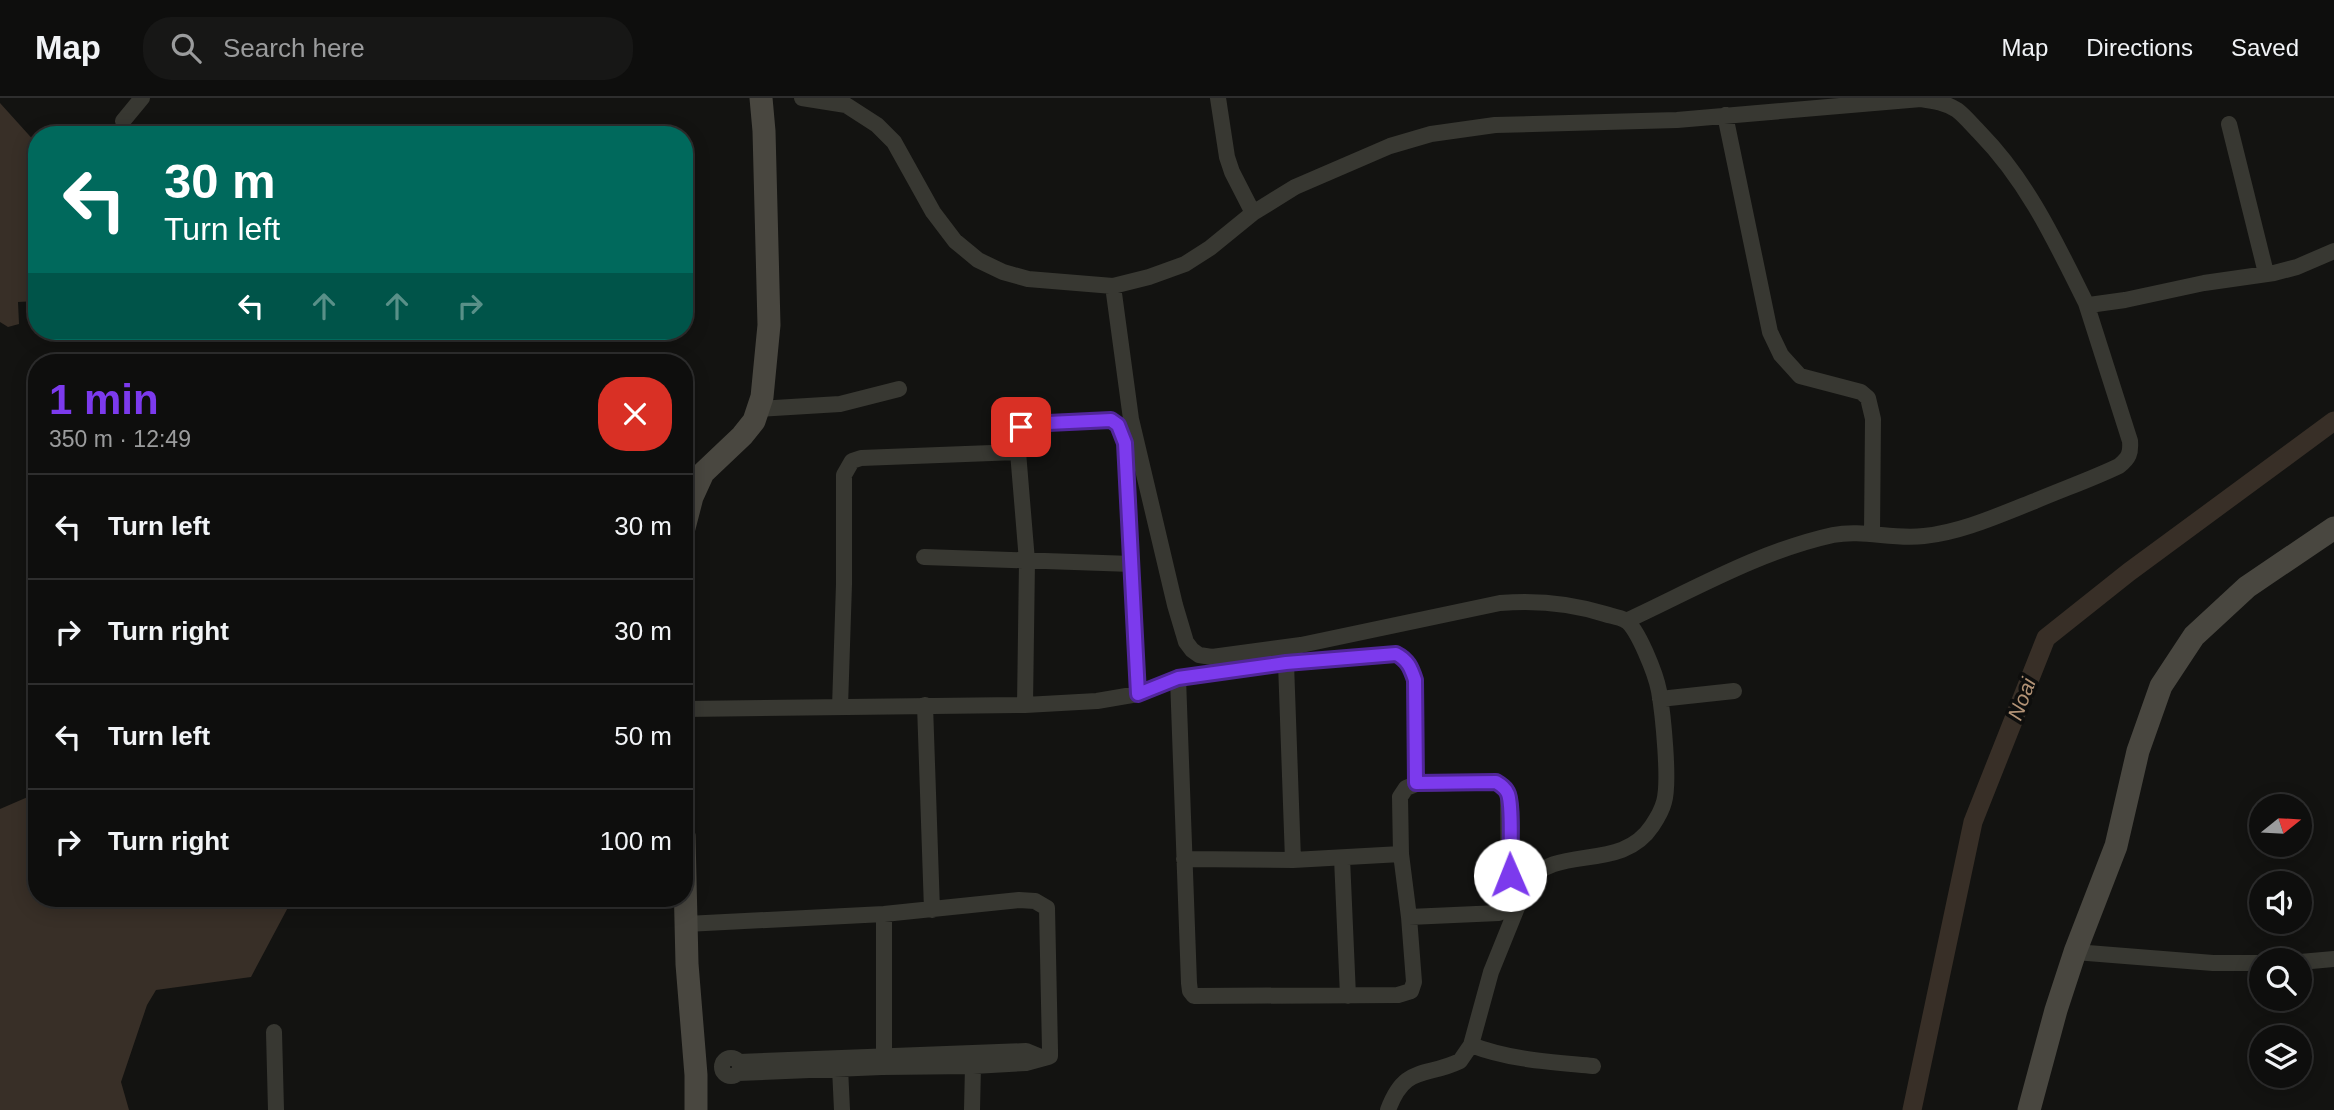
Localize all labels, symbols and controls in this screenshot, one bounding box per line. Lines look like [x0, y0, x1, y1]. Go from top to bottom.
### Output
search box [143, 17, 633, 80]
text: Map [35, 29, 101, 66]
icon: search [167, 29, 205, 67]
text: Search here [223, 33, 365, 63]
text: Map [2002, 34, 2048, 61]
text: Directions [2086, 34, 2193, 61]
text: Saved [2231, 34, 2299, 61]
icon: left [49, 154, 140, 245]
text: 30 m [164, 154, 276, 208]
text: Turn left [164, 211, 280, 247]
icon: left [232, 287, 270, 325]
icon: ahead [305, 287, 343, 325]
icon: ahead [378, 287, 416, 325]
icon: right [451, 287, 489, 325]
text: 1 min [49, 376, 159, 423]
button: close [598, 377, 672, 451]
pin [991, 397, 1051, 457]
icon: arrive [1002, 408, 1040, 446]
text: 350 m · 12:49 [49, 426, 191, 452]
icon: left [49, 508, 87, 546]
text: Turn left [108, 511, 210, 541]
text: 30 m [614, 511, 672, 541]
icon: right [49, 613, 87, 651]
text: Turn right [108, 616, 229, 646]
text: 30 m [614, 616, 672, 646]
water label: Noai [2003, 673, 2040, 723]
icon: left [49, 718, 87, 756]
text: Turn left [108, 721, 210, 751]
text: 50 m [614, 721, 672, 751]
north arrow [2249, 794, 2312, 858]
map controls [2249, 794, 2312, 1088]
icon: right [49, 823, 87, 861]
text: Turn right [108, 826, 229, 856]
text: 100 m [600, 826, 672, 856]
position arrow [1473, 838, 1547, 912]
button: sound [2249, 871, 2312, 934]
button: search [2249, 948, 2312, 1011]
button: layers [2249, 1025, 2312, 1088]

